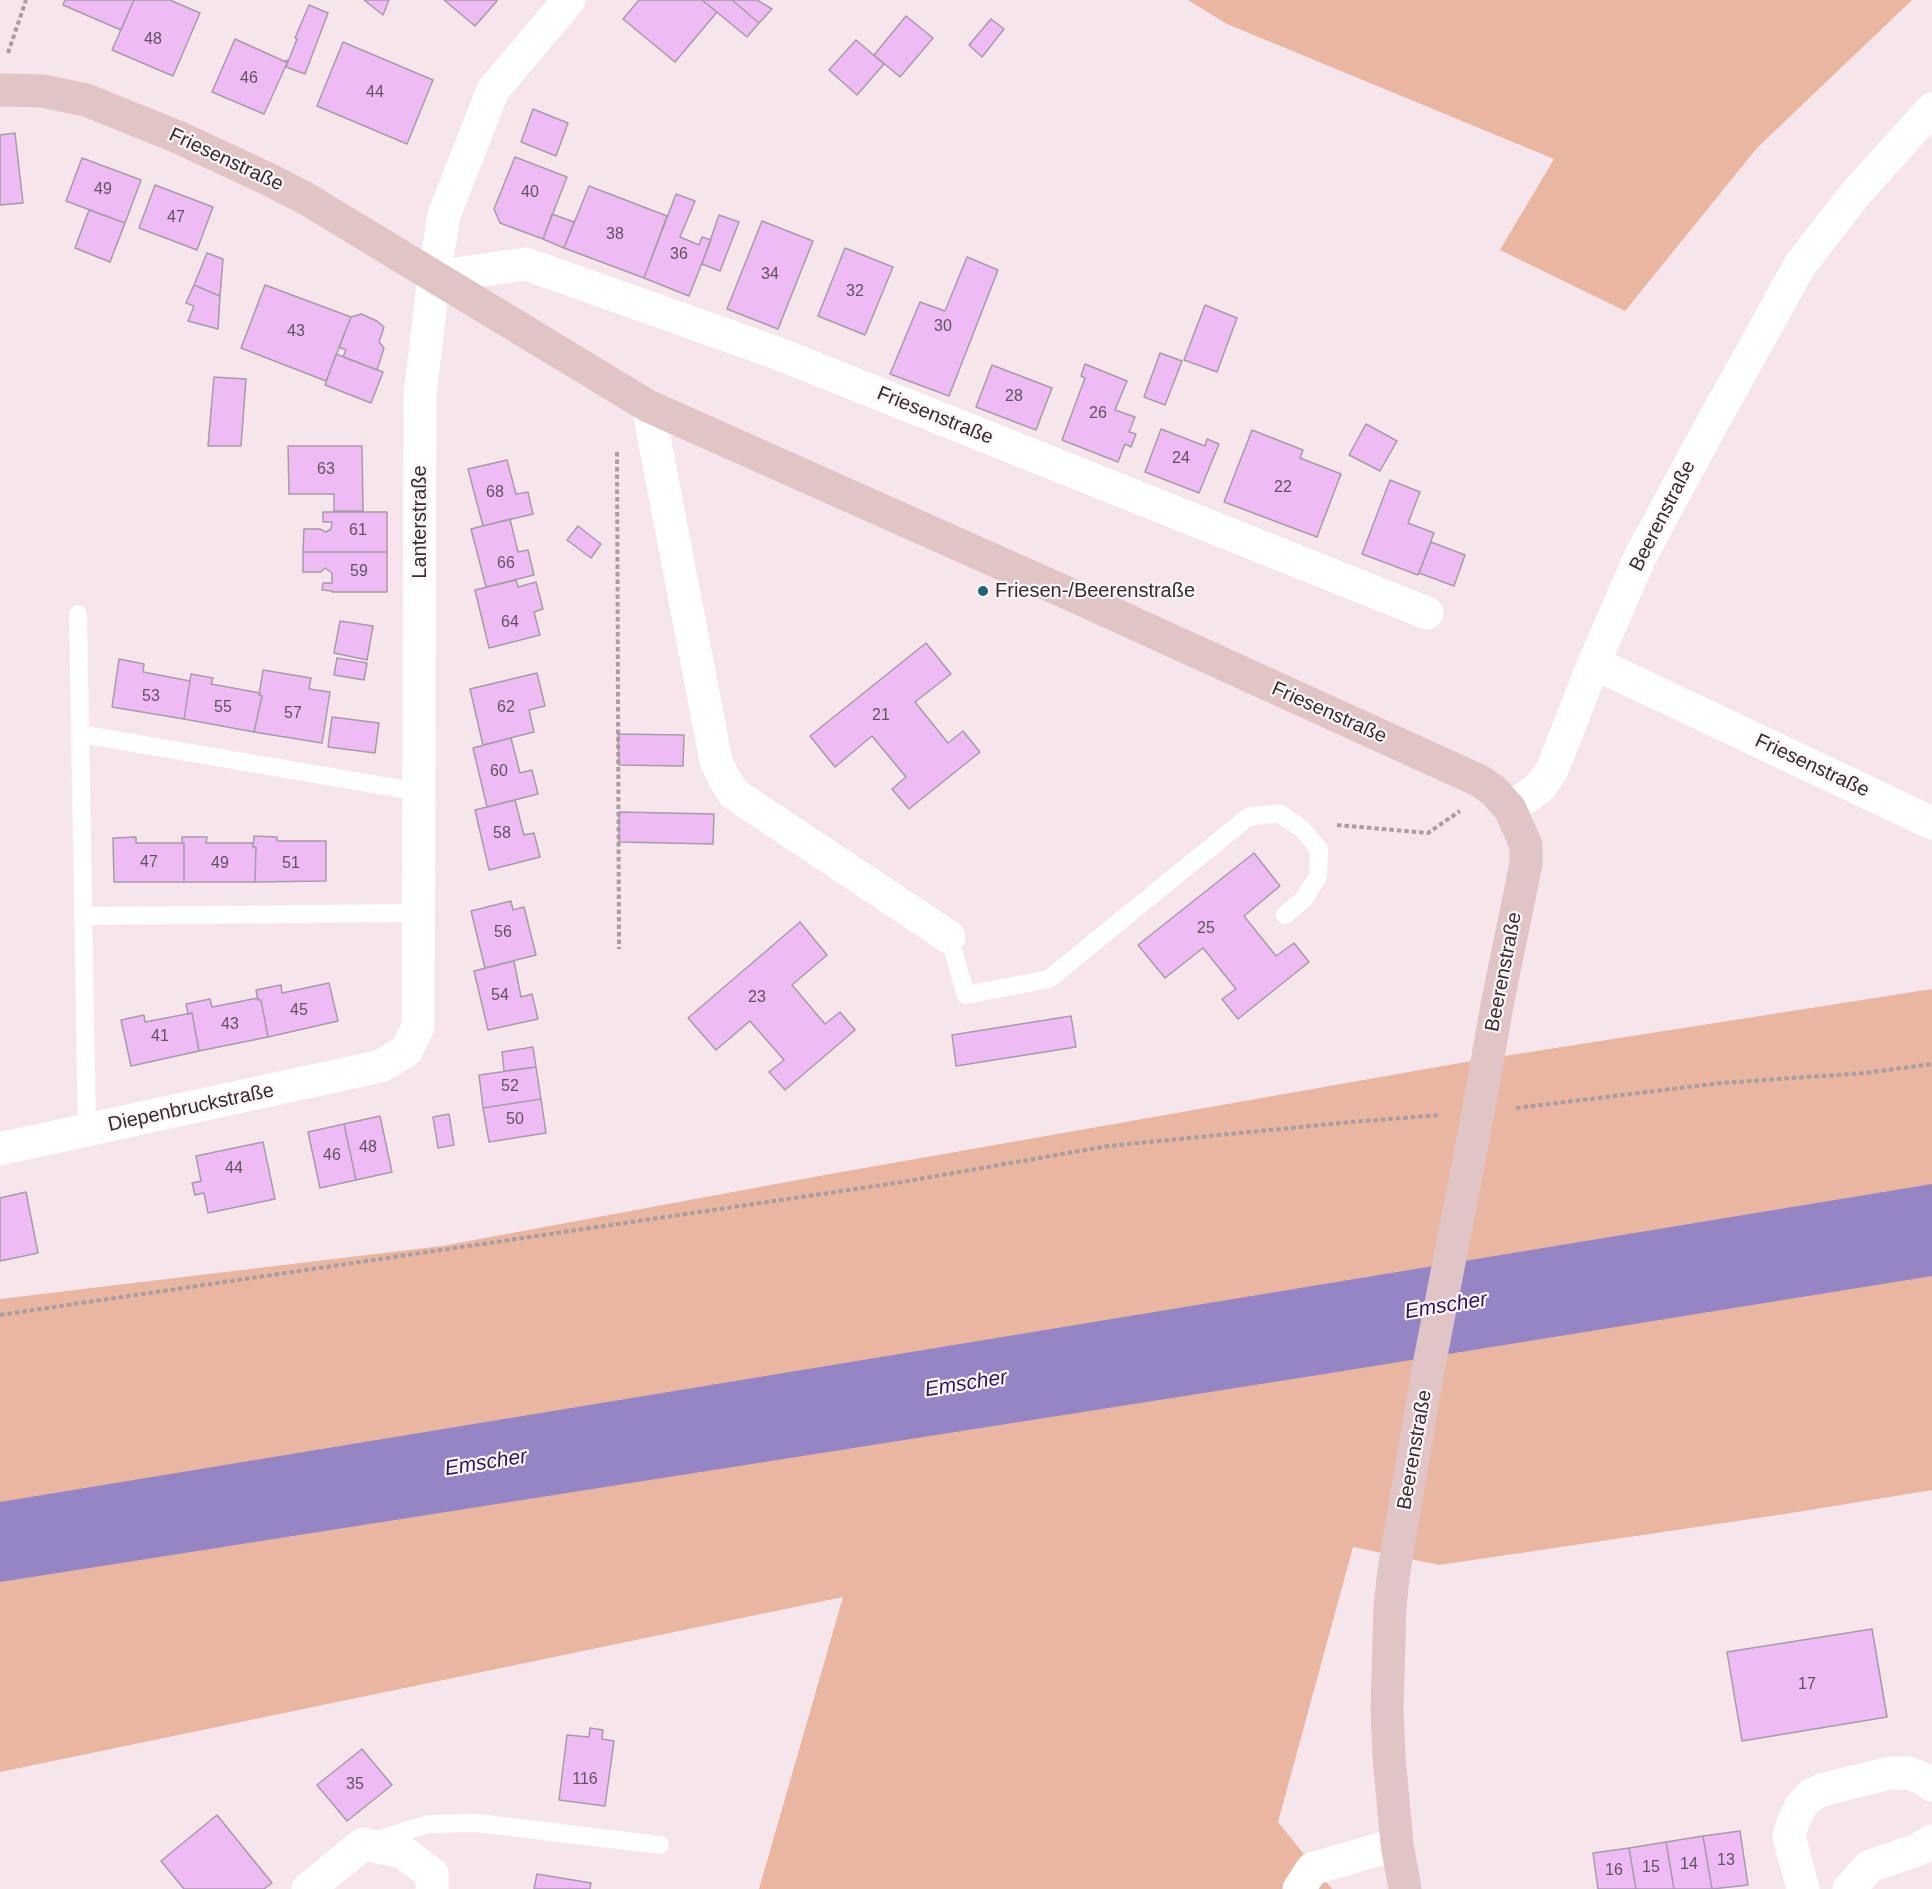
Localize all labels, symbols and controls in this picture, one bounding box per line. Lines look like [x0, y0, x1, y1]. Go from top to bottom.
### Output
house number: 48 [144, 30, 162, 50]
house number: 46 [240, 69, 258, 89]
house number: 44 [366, 83, 384, 103]
street label: Friesenstraße [165, 123, 287, 197]
house number: 49 [94, 180, 112, 200]
house number: 40 [521, 183, 539, 203]
house number: 47 [167, 208, 185, 228]
house number: 38 [606, 225, 624, 245]
house number: 36 [670, 245, 688, 265]
house number: 34 [761, 265, 779, 285]
house number: 32 [846, 282, 864, 302]
house number: 30 [934, 317, 952, 337]
house number: 43 [287, 322, 305, 342]
street label: Friesenstraße [873, 382, 997, 450]
house number: 28 [1005, 387, 1023, 407]
house number: 26 [1089, 404, 1107, 424]
house number: 24 [1172, 449, 1190, 469]
street label: Beerenstraße [1625, 457, 1701, 575]
house number: 63 [317, 460, 335, 480]
street label: Lanterstraße [408, 465, 432, 579]
house number: 22 [1274, 478, 1292, 498]
house number: 68 [486, 483, 504, 503]
house number: 61 [349, 521, 367, 541]
house number: 66 [497, 554, 515, 574]
house number: 59 [350, 562, 368, 582]
place label: Friesen-/Beerenstraße [995, 579, 1195, 603]
marker: Friesen-/Beerenstraße [976, 584, 990, 598]
house number: 64 [501, 613, 519, 633]
street label: Friesenstraße [1268, 677, 1390, 749]
house number: 53 [142, 687, 160, 707]
house number: 55 [214, 698, 232, 718]
house number: 62 [497, 698, 515, 718]
house number: 57 [284, 704, 302, 724]
house number: 21 [872, 706, 890, 726]
street label: Friesenstraße [1751, 729, 1873, 803]
house number: 60 [490, 762, 508, 782]
house number: 58 [493, 824, 511, 844]
house number: 47 [140, 853, 158, 873]
house number: 49 [211, 854, 229, 874]
house number: 51 [282, 854, 300, 874]
street label: Beerenstraße [1481, 910, 1527, 1034]
house number: 25 [1197, 919, 1215, 939]
house number: 56 [494, 923, 512, 943]
house number: 54 [491, 986, 509, 1006]
house number: 23 [748, 988, 766, 1008]
house number: 45 [290, 1001, 308, 1021]
house number: 43 [221, 1015, 239, 1035]
house number: 41 [151, 1027, 169, 1047]
house number: 52 [501, 1077, 519, 1097]
street label: Diepenbruckstraße [106, 1079, 276, 1137]
house number: 50 [506, 1110, 524, 1130]
house number: 48 [359, 1138, 377, 1158]
house number: 46 [323, 1146, 341, 1166]
house number: 44 [225, 1159, 243, 1179]
water label: Emscher [1403, 1287, 1489, 1325]
water label: Emscher [923, 1365, 1009, 1403]
street label: Beerenstraße [1393, 1388, 1437, 1512]
water label: Emscher [443, 1444, 529, 1482]
house number: 17 [1798, 1675, 1816, 1695]
house number: 116 [572, 1770, 598, 1790]
house number: 35 [346, 1775, 364, 1795]
house number: 13 [1717, 1851, 1735, 1871]
house number: 14 [1680, 1855, 1698, 1875]
house number: 15 [1642, 1858, 1660, 1878]
house number: 16 [1605, 1861, 1623, 1881]

